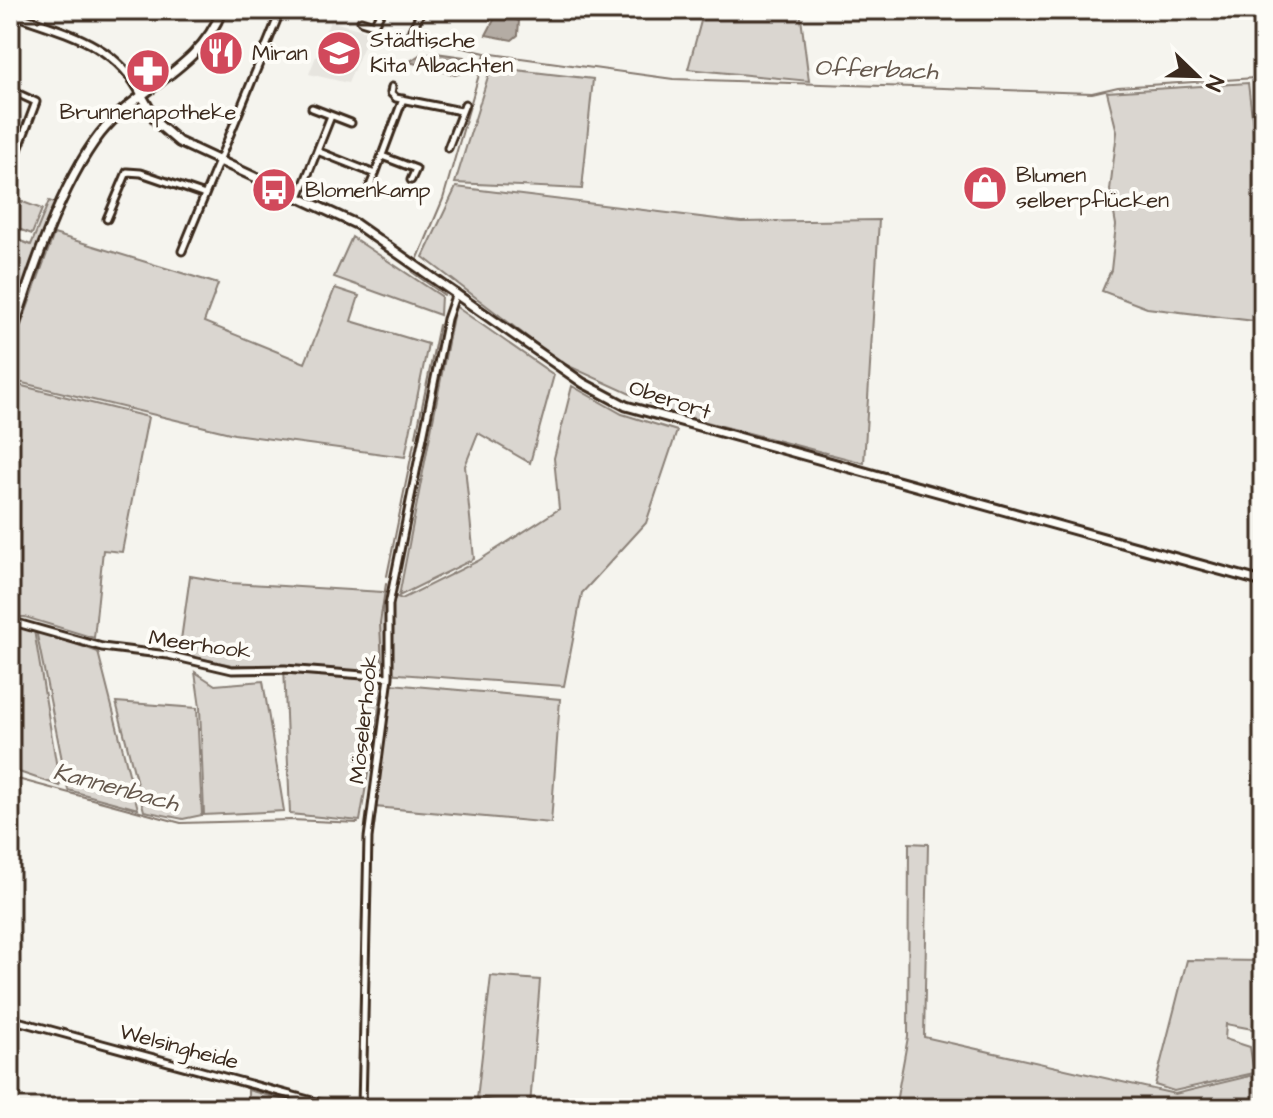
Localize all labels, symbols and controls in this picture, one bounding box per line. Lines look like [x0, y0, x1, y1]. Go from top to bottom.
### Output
place label: Städtische Kita Albachten [370, 25, 513, 81]
restaurant icon: Miran [197, 29, 245, 77]
school or university icon: Städtische Kita Albachten [315, 29, 363, 77]
north arrow [1157, 36, 1237, 116]
place label: Miran [252, 38, 308, 69]
pharmacy icon: Brunnenapotheke [124, 47, 172, 95]
water label: Offerbach [814, 51, 939, 89]
text: N [1197, 71, 1231, 96]
place label: Brunnenapotheke [60, 97, 236, 128]
place label: Blumen selberpflücken [1016, 160, 1169, 216]
shop icon: Blumen selberpflücken [961, 164, 1009, 212]
bus stop icon: Blomenkamp [250, 166, 298, 214]
place label: Blomenkamp [305, 175, 431, 206]
street label: Oberort [625, 372, 715, 428]
street label: Meerhook [147, 622, 254, 668]
street label: Möselerhook [342, 652, 386, 785]
water label: Kannenbach [50, 755, 184, 821]
street label: Welsingheide [116, 1016, 242, 1079]

